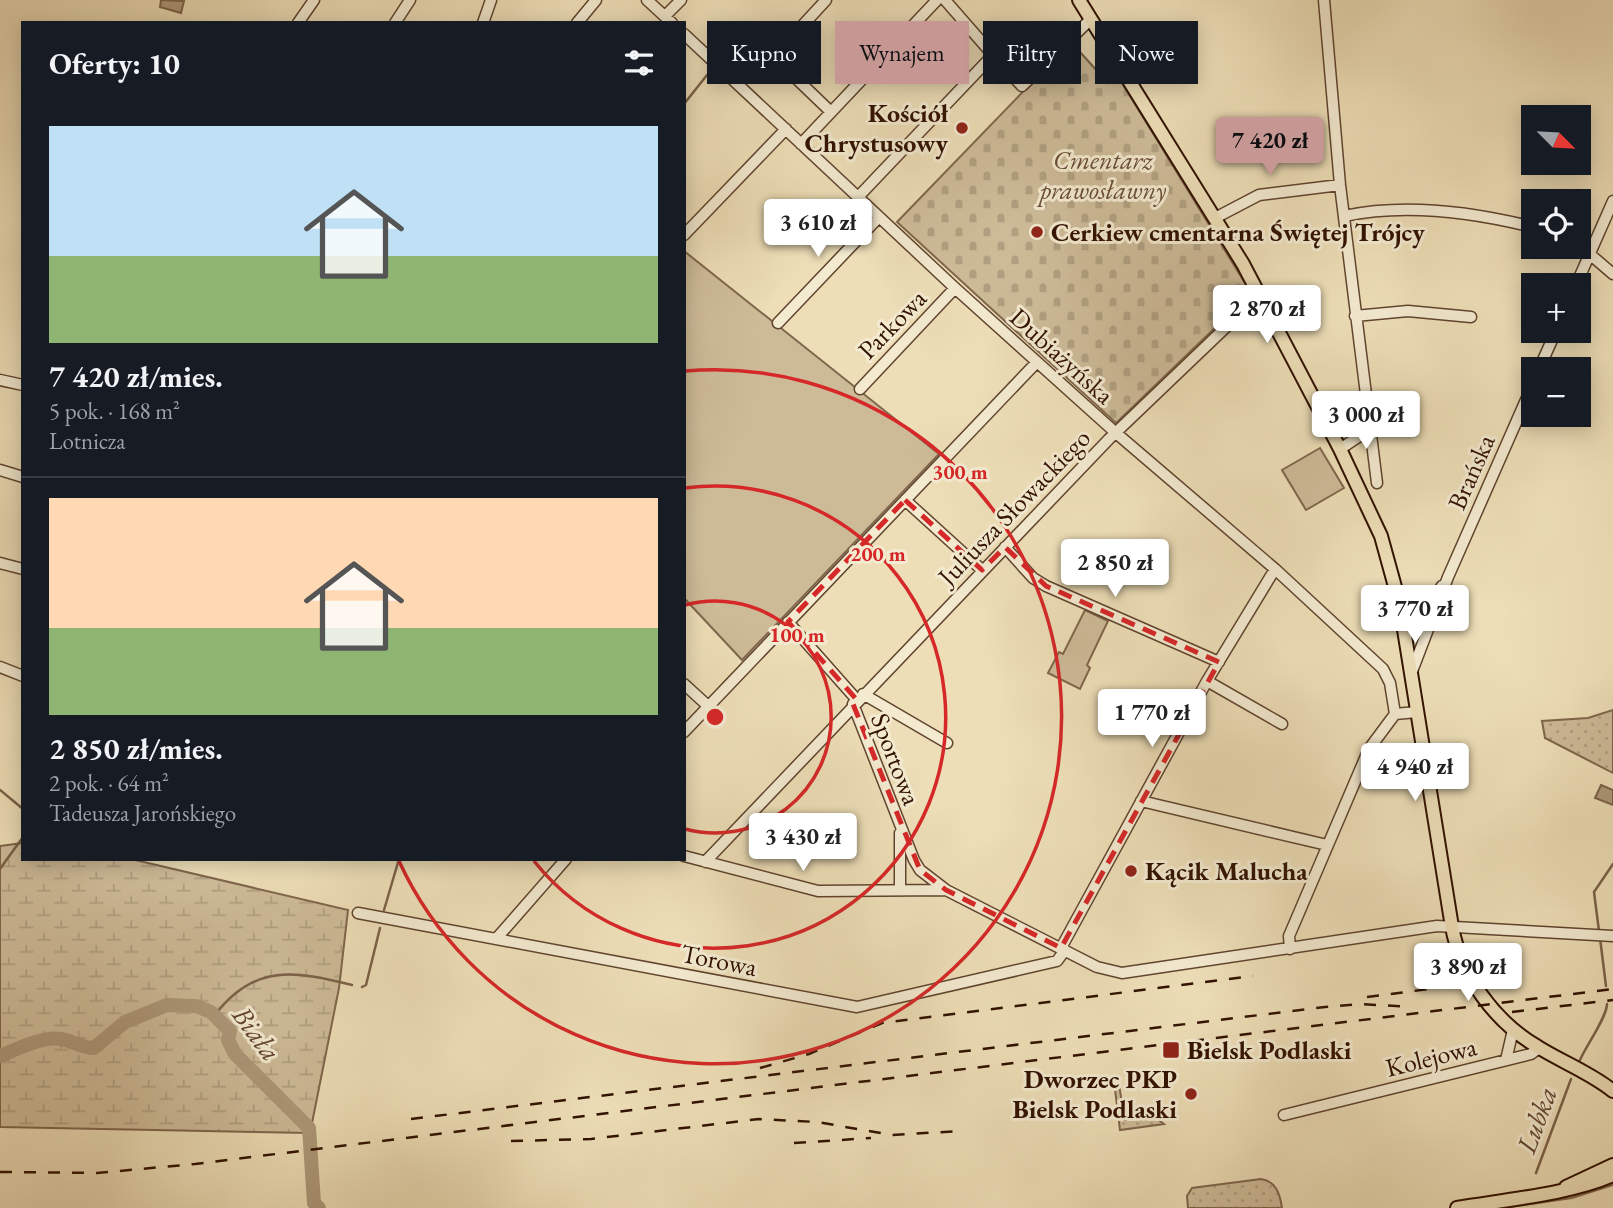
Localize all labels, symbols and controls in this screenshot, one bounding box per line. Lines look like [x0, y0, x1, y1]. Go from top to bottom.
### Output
chip: Kupno [707, 21, 821, 84]
chip: Wynajem [835, 21, 969, 84]
chip: Filtry [983, 21, 1081, 84]
chip: Nowe [1095, 21, 1198, 84]
text: Oferty: 10 [49, 44, 180, 83]
icon: filters [620, 44, 658, 82]
place label: Kościół Chrystusowy [804, 96, 948, 160]
north arrow [1521, 105, 1591, 175]
map controls [1521, 105, 1591, 427]
pin: 7 420 zł [1198, 118, 1342, 177]
marker: Kościół Chrystusowy [954, 120, 970, 136]
text: 7 420 zł [1232, 125, 1308, 155]
park label: Cmentarz prawosławny [1036, 143, 1167, 207]
icon: home [291, 171, 417, 297]
button: locate [1521, 189, 1591, 259]
pin: 3 610 zł [746, 200, 890, 259]
text: 3 610 zł [780, 207, 856, 237]
place label: Cerkiew cmentarna Świętej Trójcy [1051, 215, 1425, 249]
marker: Cerkiew cmentarna Świętej Trójcy [1029, 224, 1045, 240]
button: + [1521, 273, 1591, 343]
street label: Parkowa [850, 281, 934, 366]
pin: 2 870 zł [1195, 286, 1339, 345]
text: 2 870 zł [1229, 293, 1305, 323]
street label: Dubiażyńska [1003, 300, 1122, 412]
text: 7 420 zł/mies. [49, 357, 223, 396]
button: − [1521, 357, 1591, 427]
pin: 3 000 zł [1294, 392, 1438, 451]
text: 5 pok. · 168 m² [49, 396, 180, 426]
text: 3 000 zł [1328, 399, 1404, 429]
street label: Juliusza Słowackiego [929, 421, 1098, 594]
text: Lotnicza [49, 426, 125, 456]
street label: Brańska [1439, 428, 1503, 515]
text: 300 m [932, 458, 988, 485]
text: 200 m [850, 540, 906, 567]
pin: 2 850 zł [1043, 540, 1187, 599]
icon: home [291, 543, 417, 669]
text: 2 850 zł [1077, 547, 1153, 577]
pin: 3 770 zł [1343, 586, 1487, 645]
text: 3 770 zł [1377, 593, 1453, 623]
text: 100 m [769, 621, 825, 648]
pin: 1 770 zł [1080, 690, 1224, 749]
text: 1 770 zł [1114, 697, 1190, 727]
centre of rings [703, 705, 727, 729]
street label: Sportowa [863, 708, 929, 810]
text: 2 850 zł/mies. [49, 729, 223, 768]
pin: 4 940 zł [1343, 744, 1487, 803]
text: 4 940 zł [1377, 751, 1453, 781]
text: 2 pok. · 64 m² [49, 768, 169, 798]
text: Tadeusza Jarońskiego [49, 798, 236, 828]
pin: 3 430 zł [731, 814, 875, 873]
text: 3 430 zł [765, 821, 841, 851]
place label: Kącik Malucha [1145, 854, 1308, 888]
marker: Kącik Malucha [1123, 863, 1139, 879]
street label: Torowa [678, 936, 760, 984]
pin: 3 890 zł [1396, 944, 1540, 1003]
text: 3 890 zł [1430, 951, 1506, 981]
water label: Biała [224, 997, 289, 1068]
street label: Kolejowa [1382, 1029, 1481, 1085]
place label: Bielsk Podlaski [1187, 1033, 1352, 1067]
marker: Bielsk Podlaski [1161, 1040, 1181, 1060]
place label: Dworzec PKP Bielsk Podlaski [1013, 1062, 1177, 1126]
water label: Lubka [1507, 1082, 1565, 1159]
marker: Dworzec PKP Bielsk Podlaski [1183, 1086, 1199, 1102]

